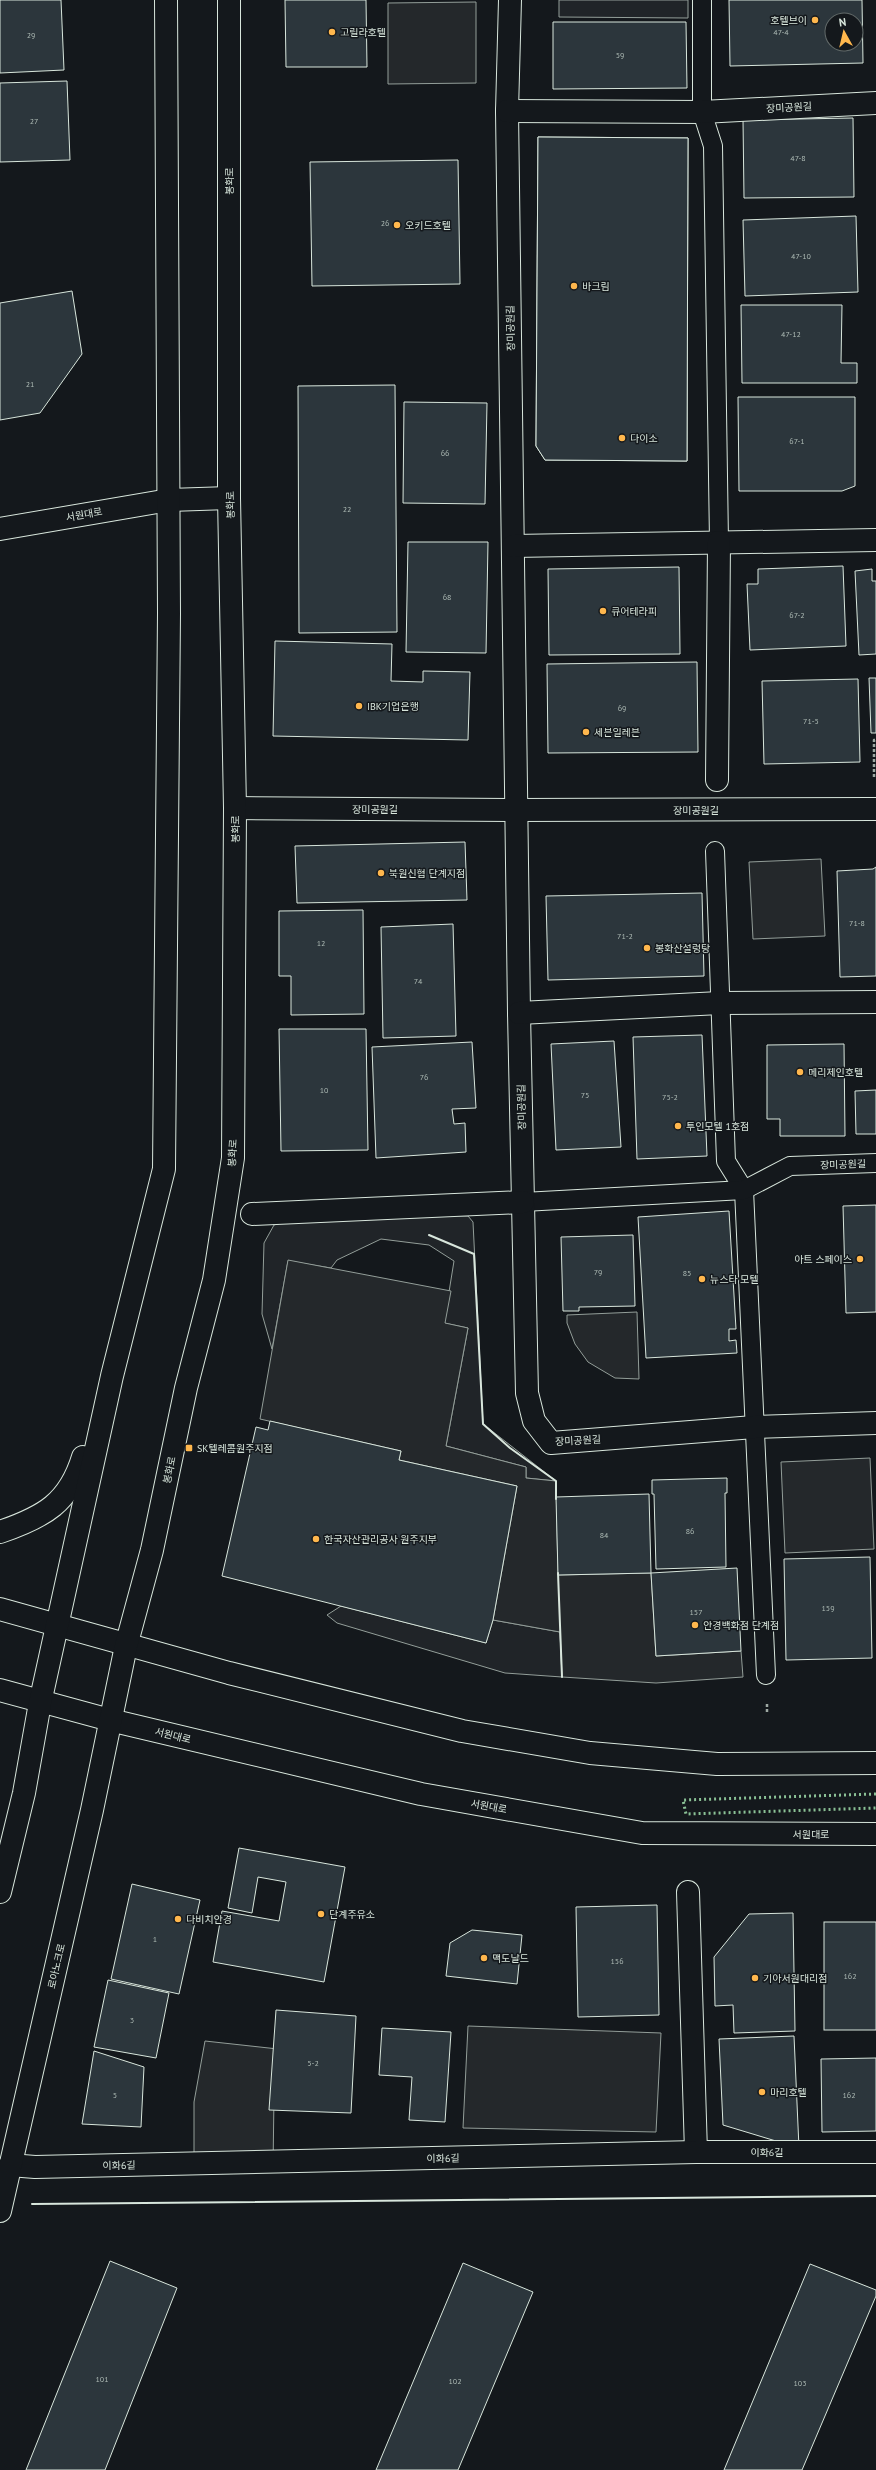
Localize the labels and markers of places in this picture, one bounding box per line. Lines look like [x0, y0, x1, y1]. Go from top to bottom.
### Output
place label: 호텔브이 [770, 14, 807, 27]
marker: 호텔브이 [810, 15, 820, 25]
place label: 고릴라호텔 [340, 26, 386, 39]
marker: 고릴라호텔 [327, 27, 337, 37]
place label: 오키드호텔 [405, 219, 451, 232]
marker: 오키드호텔 [392, 220, 402, 230]
place label: 바크림 [582, 280, 610, 293]
marker: 바크림 [569, 281, 579, 291]
place label: 다이소 [630, 432, 658, 445]
marker: 다이소 [617, 433, 627, 443]
place label: 큐어테라피 [611, 605, 657, 618]
marker: 큐어테라피 [598, 606, 608, 616]
place label: IBK기업은행 [367, 700, 419, 713]
marker: IBK기업은행 [354, 701, 364, 711]
place label: 세븐일레븐 [594, 726, 640, 739]
marker: 세븐일레븐 [581, 727, 591, 737]
place label: 북원신협 단계지점 [389, 867, 465, 880]
marker: 북원신협 단계지점 [376, 868, 386, 878]
place label: 봉화산설렁탕 [655, 942, 710, 955]
marker: 봉화산설렁탕 [642, 943, 652, 953]
place label: 메리제인호텔 [808, 1066, 863, 1079]
marker: 메리제인호텔 [795, 1067, 805, 1077]
place label: 투인모텔 1호점 [686, 1120, 749, 1133]
marker: 투인모텔 1호점 [673, 1121, 683, 1131]
place label: 아트 스페이스 [794, 1253, 852, 1266]
marker: 아트 스페이스 [855, 1254, 865, 1264]
place label: 뉴스타 모텔 [710, 1273, 759, 1286]
marker: 뉴스타 모텔 [697, 1274, 707, 1284]
place label: SK텔레콤원주지점 [197, 1442, 273, 1455]
marker: SK텔레콤원주지점 [184, 1443, 194, 1453]
place label: 한국자산관리공사 원주지부 [324, 1533, 437, 1546]
marker: 한국자산관리공사 원주지부 [311, 1534, 321, 1544]
place label: 안경백화점 단계점 [703, 1619, 779, 1632]
marker: 안경백화점 단계점 [690, 1620, 700, 1630]
place label: 단계주유소 [329, 1908, 375, 1921]
marker: 단계주유소 [316, 1909, 326, 1919]
place label: 다비치안경 [186, 1913, 232, 1926]
marker: 다비치안경 [173, 1914, 183, 1924]
place label: 맥도날드 [492, 1952, 529, 1965]
marker: 맥도날드 [479, 1953, 489, 1963]
place label: 기아서원대리점 [763, 1972, 827, 1985]
marker: 기아서원대리점 [750, 1973, 760, 1983]
place label: 마리호텔 [770, 2086, 807, 2099]
marker: 마리호텔 [757, 2087, 767, 2097]

